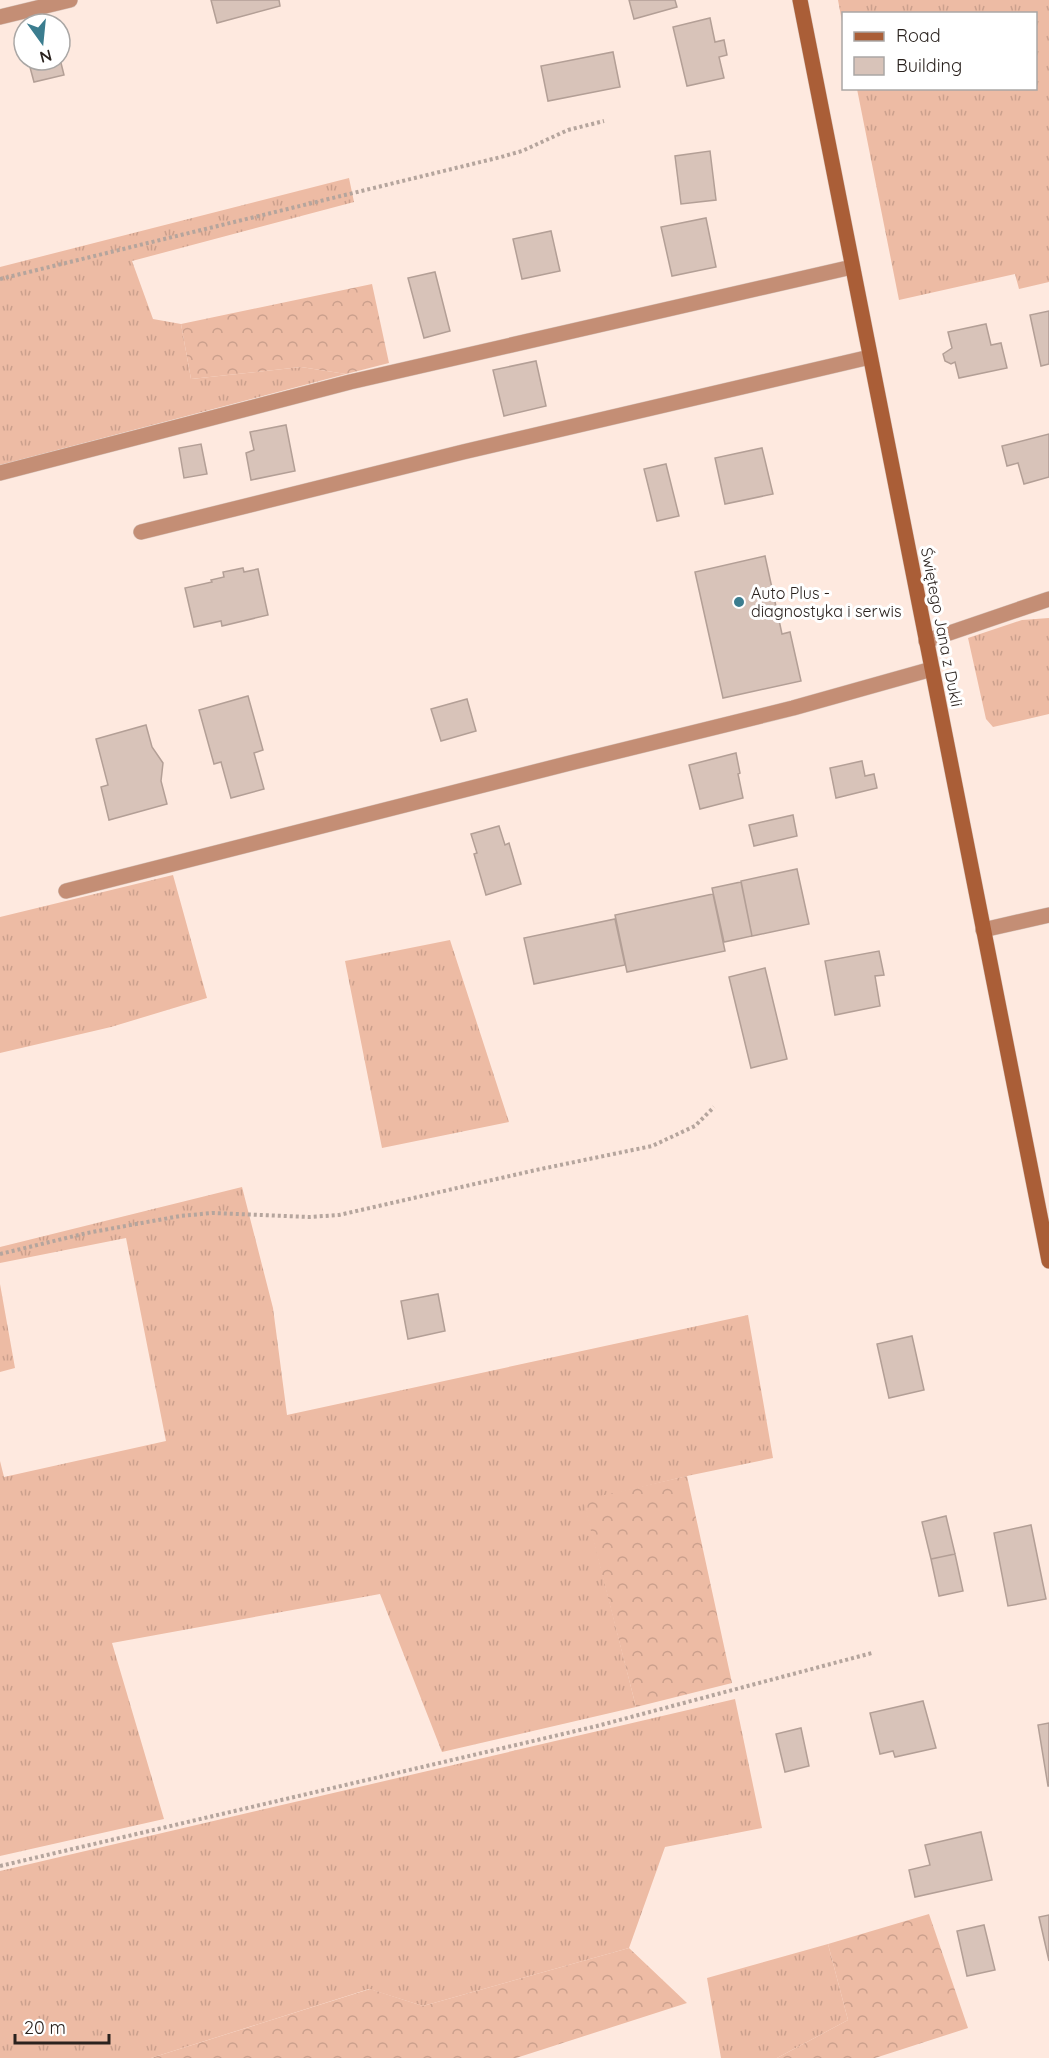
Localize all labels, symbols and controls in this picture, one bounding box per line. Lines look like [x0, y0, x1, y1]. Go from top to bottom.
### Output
north arrow [12, 12, 72, 72]
legend [842, 12, 1037, 90]
text: Road [896, 24, 941, 47]
text: N [38, 45, 54, 68]
text: Building [896, 54, 962, 77]
street label: Świętego Jana z Dukli [917, 546, 967, 708]
place label: Auto Plus - diagnostyka i serwis [751, 583, 902, 621]
marker: Auto Plus - diagnostyka i serwis [732, 595, 746, 609]
scale bar [15, 2007, 110, 2045]
text: 20 m [24, 2016, 66, 2039]

